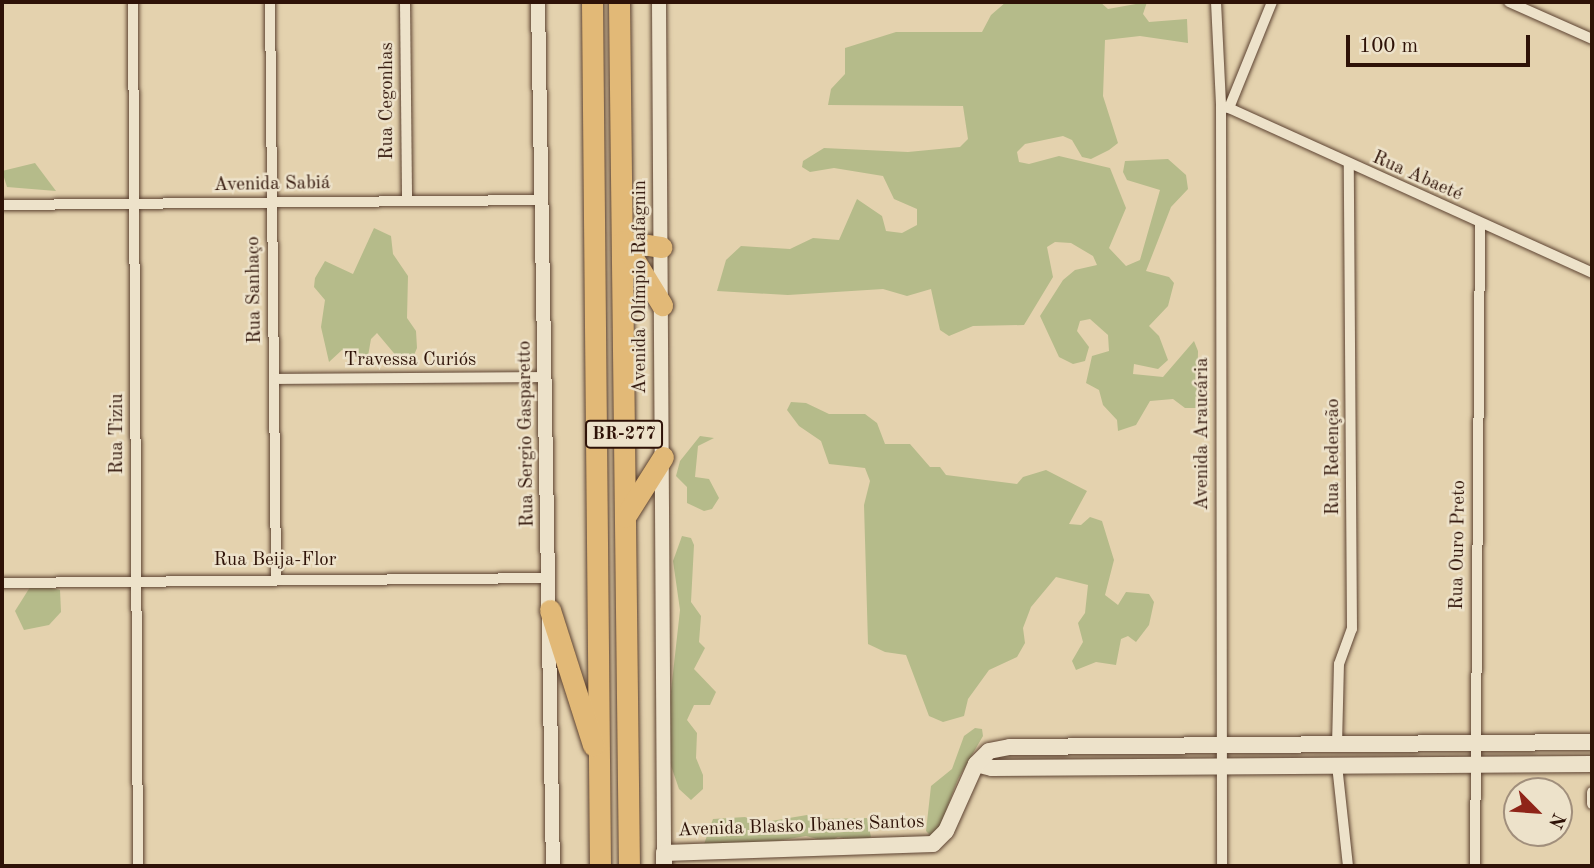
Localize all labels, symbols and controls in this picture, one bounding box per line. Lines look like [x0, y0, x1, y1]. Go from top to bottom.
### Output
scale bar [1349, 21, 1533, 65]
text: 100 m [1359, 36, 1418, 57]
street label: Rua Cegonhas [377, 42, 399, 160]
street label: Rua Abaeté [1368, 147, 1466, 207]
street label: Avenida Sabiá [213, 173, 331, 197]
street label: Avenida Olímpio Rafagnin [630, 180, 652, 394]
street label: Rua Sanhaço [243, 236, 267, 344]
street label: Rua Sergio Gasparetto [514, 340, 540, 528]
street label: Travessa Curiós [344, 350, 476, 372]
street label: Avenida Araucária [1192, 357, 1214, 511]
street label: Rua Tiziu [107, 394, 129, 474]
street label: Rua Redenção [1323, 399, 1345, 515]
road number: BR-277 [584, 420, 664, 448]
street label: Rua Ouro Preto [1446, 480, 1472, 610]
street label: Rua Beija-Flor [213, 550, 337, 572]
north arrow [1503, 777, 1573, 847]
text: N [1544, 810, 1567, 831]
street label: Avenida Blasko Ibanes Santos [677, 811, 925, 843]

